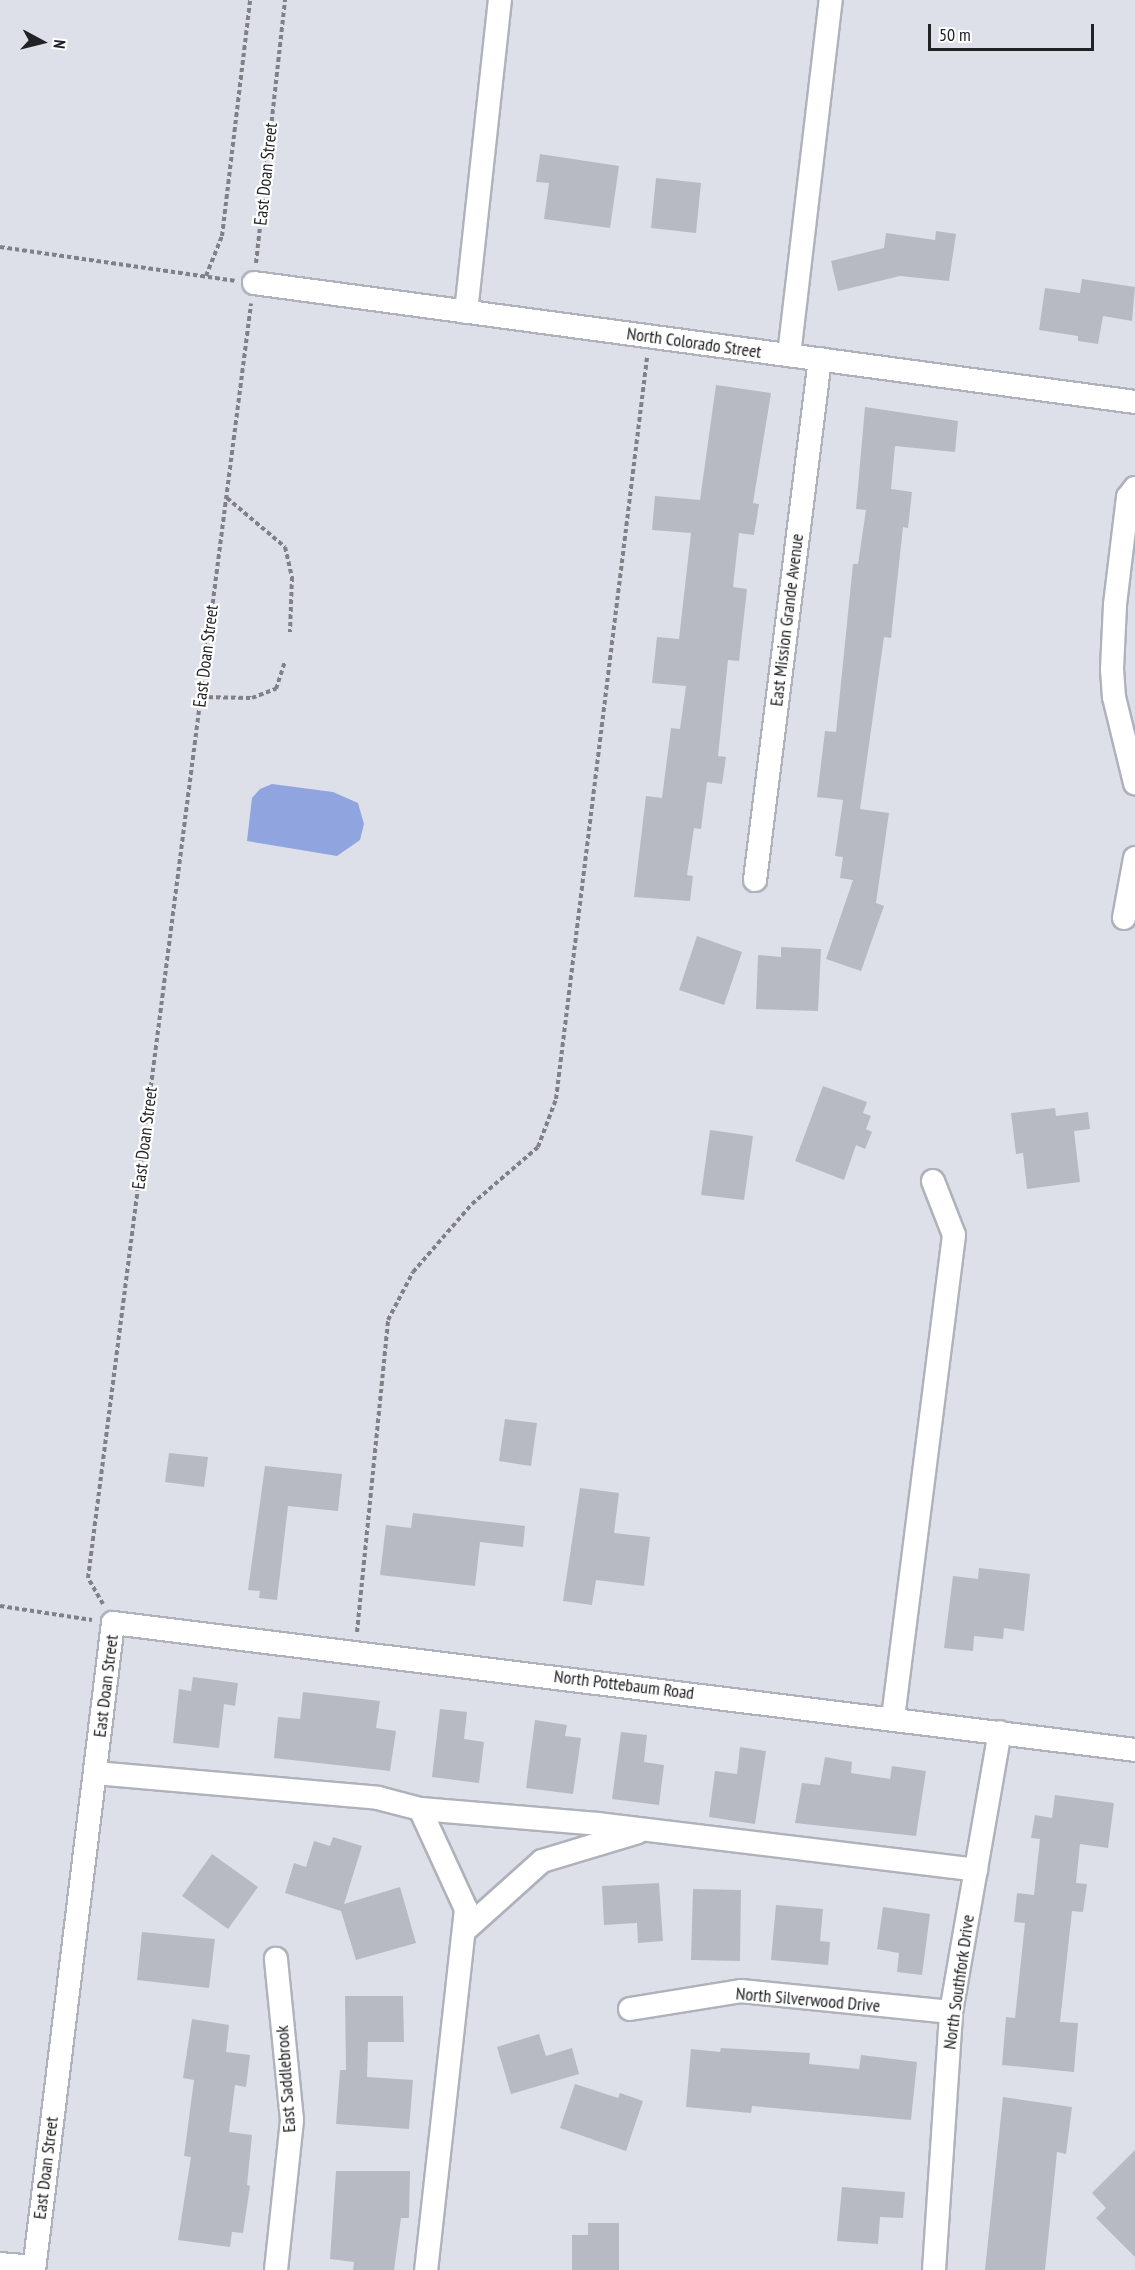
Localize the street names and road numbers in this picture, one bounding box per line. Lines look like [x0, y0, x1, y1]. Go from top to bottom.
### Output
street label: East Doan Street [250, 122, 282, 226]
street label: North Colorado Street [625, 323, 763, 363]
street label: East Mission Grande Avenue [766, 532, 808, 708]
street label: East Doan Street [189, 603, 223, 709]
street label: East Doan Street [128, 1085, 162, 1191]
street label: East Doan Street [89, 1633, 123, 1739]
street label: North Pottebaum Road [553, 1666, 695, 1704]
street label: North Southfork Drive [939, 1913, 979, 2051]
street label: North Silverwood Drive [735, 1983, 881, 2017]
street label: East Saddlebrook [271, 2025, 301, 2133]
street label: East Doan Street [29, 2115, 63, 2221]

